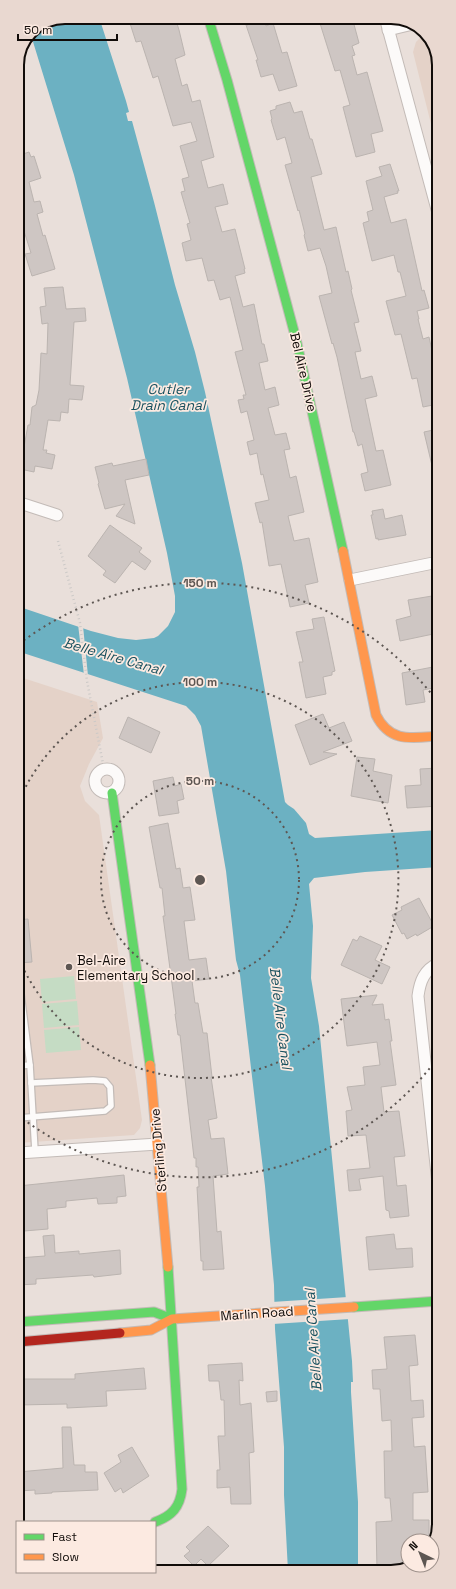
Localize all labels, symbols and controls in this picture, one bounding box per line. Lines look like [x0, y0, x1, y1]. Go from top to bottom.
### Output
scale bar [18, 16, 117, 42]
text: 50 m [24, 22, 52, 38]
street label: Bel Aire Drive [286, 331, 321, 413]
water label: Cutler Drain Canal [130, 380, 207, 414]
text: 150 m [183, 575, 217, 591]
water label: Belle Aire Canal [61, 633, 166, 679]
text: 100 m [183, 674, 217, 690]
text: 50 m [186, 773, 214, 789]
centre of rings [193, 873, 207, 887]
place label: Bel-Aire Elementary School [77, 952, 194, 984]
marker: Bel-Aire Elementary School [64, 962, 74, 972]
water label: Belle Aire Canal [266, 966, 296, 1071]
street label: Sterling Drive [146, 1108, 171, 1192]
water label: Belle Aire Canal [300, 1287, 326, 1392]
street label: Marlin Road [220, 1302, 294, 1325]
legend [16, 1521, 156, 1573]
text: Fast [52, 1529, 77, 1545]
north arrow [400, 1533, 440, 1573]
text: N [406, 1538, 421, 1553]
text: Slow [52, 1549, 79, 1565]

